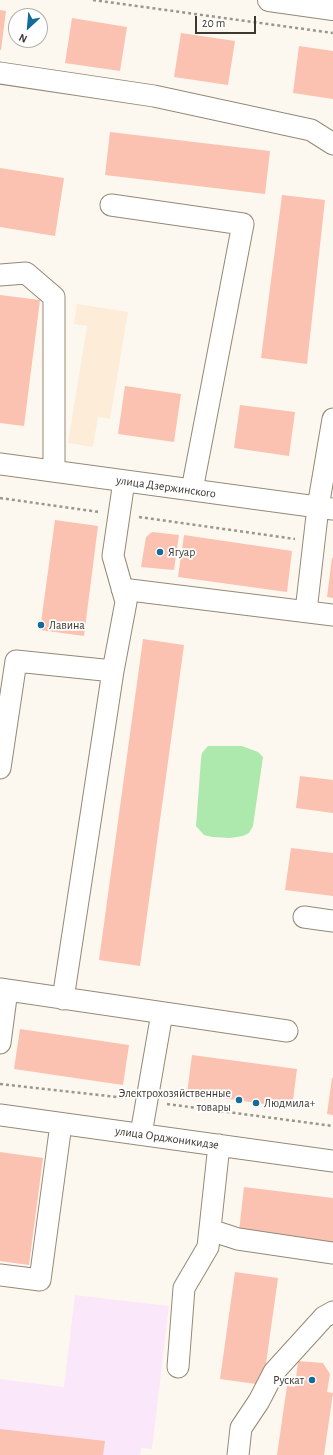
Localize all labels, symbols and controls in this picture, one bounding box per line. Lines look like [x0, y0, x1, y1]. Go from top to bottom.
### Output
north arrow [8, 8, 48, 48]
scale bar [197, 8, 258, 34]
text: 20 m [202, 17, 225, 29]
text: N [17, 32, 29, 45]
street label: улица Дзержинского [115, 473, 217, 501]
place label: Ягуар [168, 545, 195, 559]
marker: Ягуар [155, 547, 165, 557]
place label: Лавина [49, 618, 85, 632]
marker: Лавина [36, 620, 46, 630]
place label: Электрохозяйственные товары [118, 1086, 231, 1114]
marker: Электрохозяйственные товары [234, 1095, 244, 1105]
place label: Людмила+ [264, 1096, 315, 1110]
marker: Людмила+ [251, 1098, 261, 1108]
street label: улица Орджоникидзе [114, 1124, 220, 1152]
place label: Рускат [273, 1373, 304, 1387]
marker: Рускат [307, 1375, 317, 1385]

